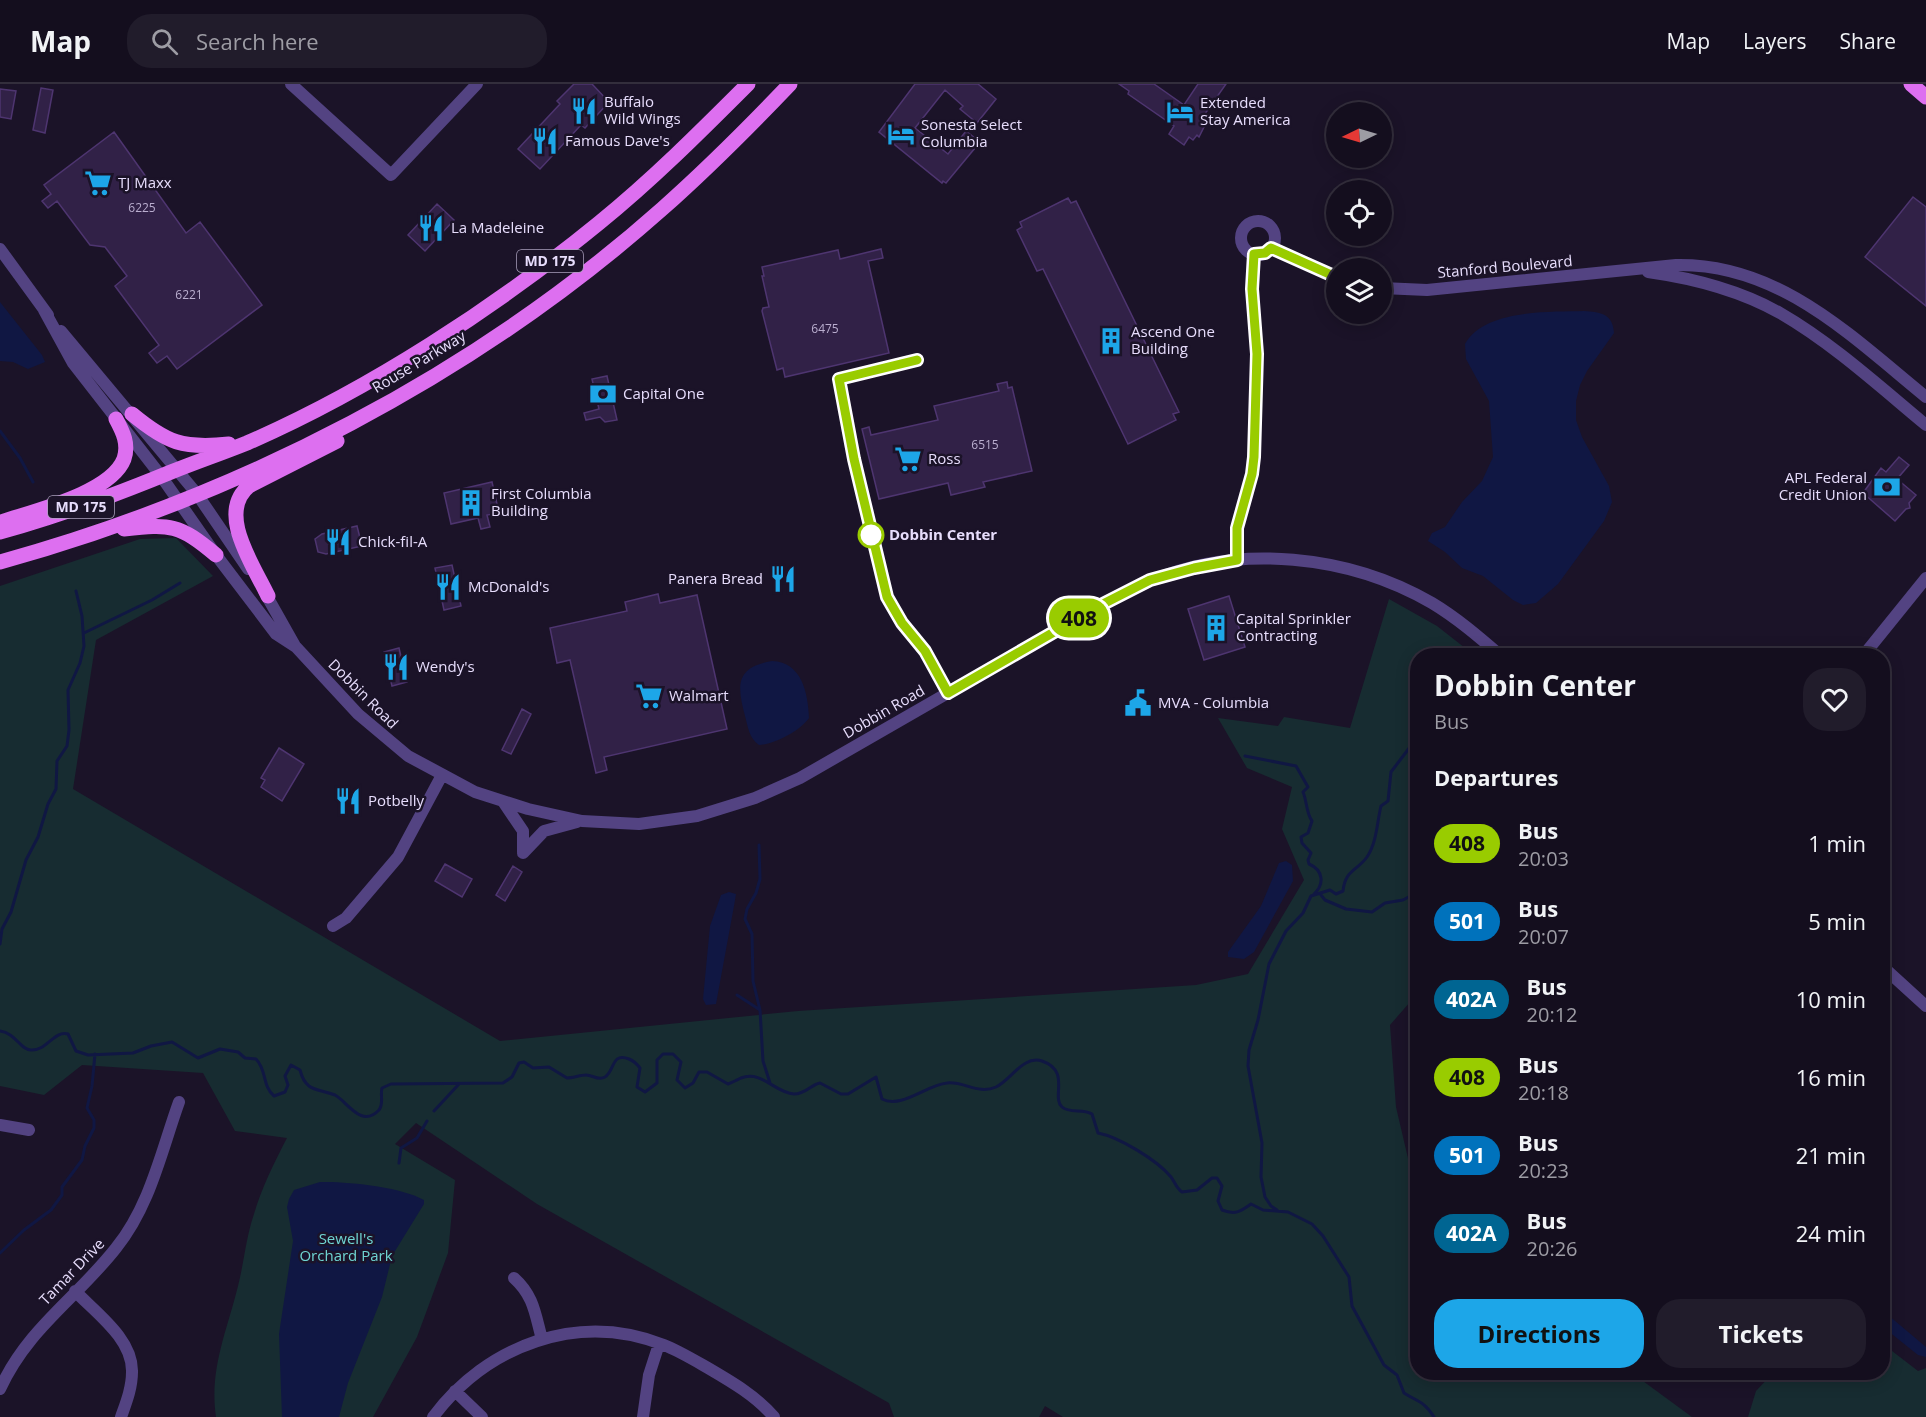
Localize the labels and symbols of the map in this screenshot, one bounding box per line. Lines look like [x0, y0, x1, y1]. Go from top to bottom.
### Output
place label: Buffalo Wild Wings [604, 91, 681, 128]
place label: Extended Stay America [1200, 92, 1291, 129]
restaurant icon: Buffalo Wild Wings [569, 96, 599, 126]
hotel icon: Extended Stay America [1165, 97, 1195, 127]
north arrow [1326, 102, 1392, 168]
place label: Sonesta Select Columbia [921, 114, 1022, 151]
hotel icon: Sonesta Select Columbia [886, 119, 916, 149]
restaurant icon: Famous Dave's [530, 126, 560, 156]
place label: Famous Dave's [565, 130, 670, 150]
supermarket icon: TJ Maxx [83, 168, 113, 198]
place label: TJ Maxx [118, 172, 172, 192]
house number: 6225 [128, 199, 156, 216]
restaurant icon: La Madeleine [416, 213, 446, 243]
place label: La Madeleine [451, 217, 544, 237]
road number: MD 175 [517, 250, 583, 272]
street label: Stanford Boulevard [1436, 250, 1573, 282]
house number: 6221 [175, 286, 203, 303]
house number: 6475 [811, 320, 839, 337]
place label: Ascend One Building [1131, 321, 1215, 358]
street label: Rouse Parkway [368, 325, 469, 397]
building icon: Ascend One Building [1096, 326, 1126, 356]
bank icon: Capital One [588, 379, 618, 409]
place label: Capital One [623, 383, 704, 403]
house number: 6515 [971, 436, 999, 453]
supermarket icon: Ross [893, 444, 923, 474]
place label: Ross [928, 448, 961, 468]
place label: APL Federal Credit Union [1779, 467, 1867, 504]
bank icon: APL Federal Credit Union [1872, 472, 1902, 502]
place label: First Columbia Building [491, 483, 592, 520]
building icon: First Columbia Building [456, 488, 486, 518]
road number: MD 175 [48, 496, 114, 518]
marker: Dobbin Center [858, 522, 884, 548]
place label: Dobbin Center [889, 524, 997, 544]
restaurant icon: Chick-fil-A [323, 527, 353, 557]
place label: Chick-fil-A [358, 531, 428, 551]
restaurant icon: Panera Bread [768, 564, 798, 594]
place label: Panera Bread [668, 568, 763, 588]
restaurant icon: McDonald's [433, 572, 463, 602]
place label: McDonald's [468, 576, 550, 596]
line badge: 408 [1044, 598, 1114, 638]
place label: Capital Sprinkler Contracting [1236, 608, 1351, 645]
building icon: Capital Sprinkler Contracting [1201, 613, 1231, 643]
restaurant icon: Wendy's [381, 652, 411, 682]
street label: Dobbin Road [324, 654, 403, 733]
place label: Wendy's [416, 656, 475, 676]
street label: Dobbin Road [839, 680, 928, 743]
supermarket icon: Walmart [634, 681, 664, 711]
place label: Walmart [669, 685, 729, 705]
public building icon: MVA - Columbia [1123, 688, 1153, 718]
place label: MVA - Columbia [1158, 692, 1269, 712]
restaurant icon: Potbelly [333, 786, 363, 816]
place label: Potbelly [368, 790, 425, 810]
park label: Sewell's Orchard Park [299, 1228, 393, 1265]
street label: Tamar Drive [34, 1234, 108, 1309]

